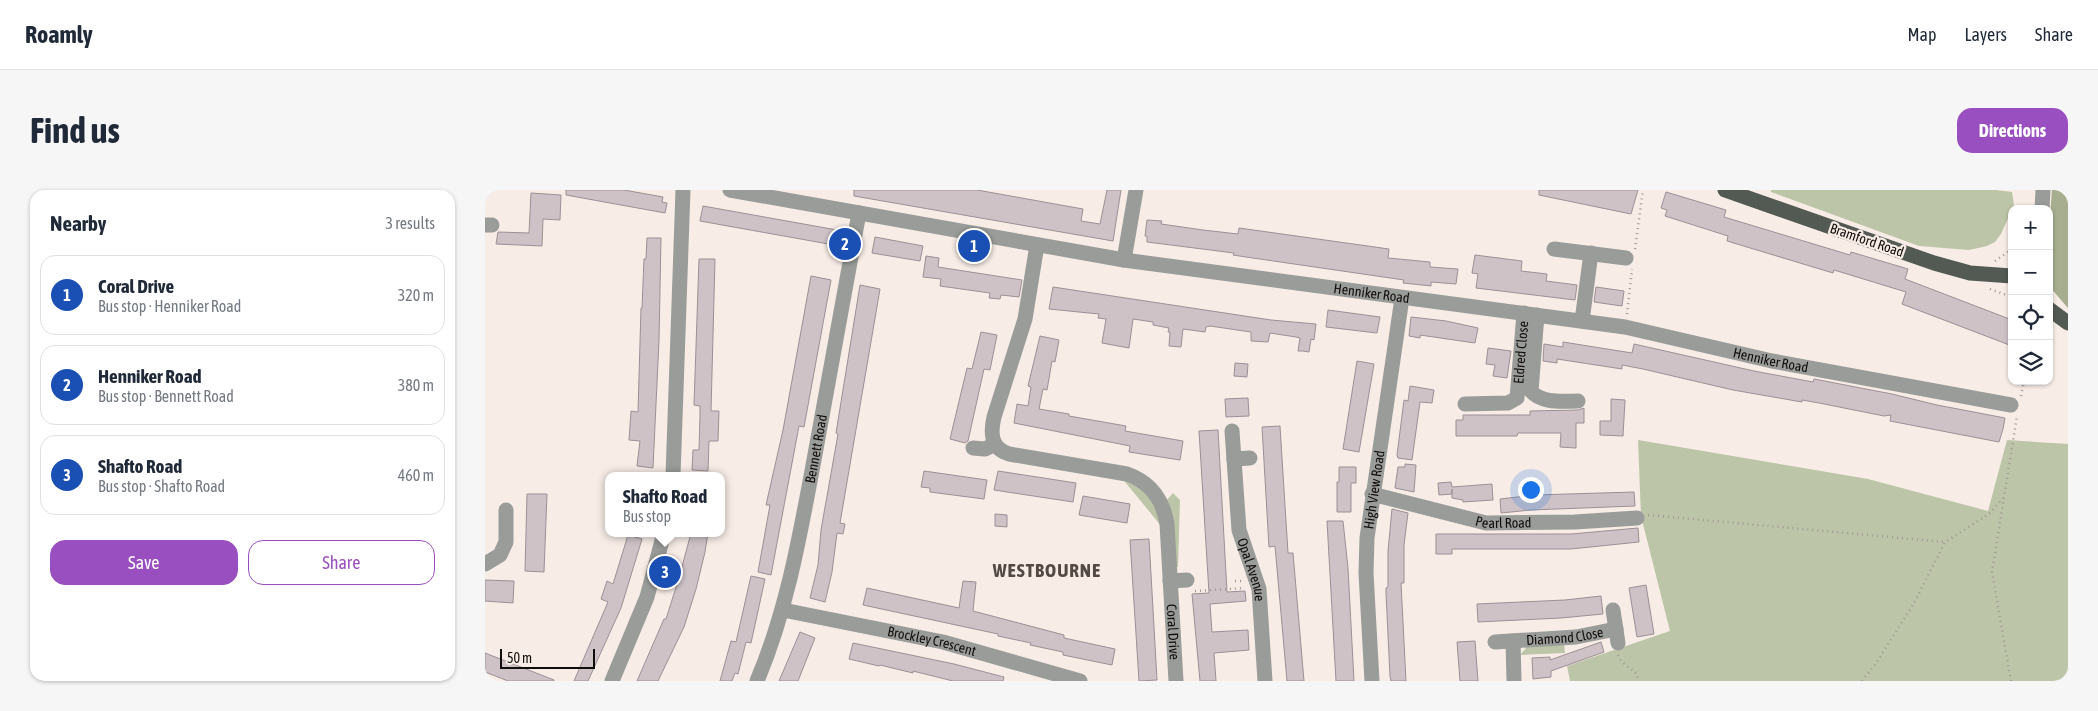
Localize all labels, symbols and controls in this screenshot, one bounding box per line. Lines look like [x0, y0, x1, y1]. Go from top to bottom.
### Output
text: Roamly [25, 21, 93, 48]
text: Map [1907, 24, 1936, 45]
text: Layers [1964, 24, 2007, 45]
text: Share [2035, 24, 2073, 45]
button: Directions [1957, 108, 2068, 153]
text: Find us [30, 110, 120, 150]
map controls [2008, 205, 2053, 385]
button: + [2008, 205, 2053, 250]
text: Nearby [50, 211, 106, 235]
text: 3 results [385, 214, 435, 232]
street label: Bramford Road [1828, 220, 1906, 260]
pin: 2 [829, 225, 861, 263]
pin: 1 [958, 227, 990, 265]
button: − [2008, 250, 2053, 295]
text: Coral Drive [98, 275, 174, 297]
street label: Henniker Road [1333, 280, 1411, 306]
text: 1 [63, 286, 71, 304]
text: 320 m [398, 286, 434, 304]
button: locate [2008, 295, 2053, 340]
text: Bus stop · Henniker Road [98, 297, 241, 315]
street label: Eldred Close [1510, 320, 1531, 385]
button: layers [2008, 340, 2053, 385]
street label: Henniker Road [1732, 344, 1810, 376]
text: Henniker Road [98, 365, 202, 387]
text: 2 [63, 376, 71, 394]
text: 380 m [398, 376, 434, 394]
text: Bus stop · Bennett Road [98, 387, 234, 405]
street label: Bennett Road [802, 413, 830, 485]
street label: High View Road [1360, 449, 1388, 530]
text: Shafto Road [98, 455, 182, 477]
text: 3 [63, 466, 71, 484]
text: 460 m [398, 466, 434, 484]
popup [605, 472, 725, 537]
text: Bus stop · Shafto Road [98, 477, 225, 495]
your location [1518, 477, 1544, 503]
text: Shafto Road [623, 485, 707, 507]
text: Bus stop [623, 507, 671, 525]
street label: Pearl Road [1474, 513, 1532, 531]
street label: Opal Avenue [1234, 536, 1268, 602]
button: Save [50, 540, 238, 585]
button: Share [248, 540, 435, 585]
pin: 3 [649, 553, 681, 591]
district label: WESTBOURNE [992, 559, 1101, 581]
street label: Coral Drive [1164, 603, 1183, 660]
street label: Brockley Crescent [886, 623, 978, 659]
street label: Diamond Close [1526, 624, 1605, 648]
scale bar [500, 646, 595, 669]
text: 50 m [507, 650, 532, 666]

